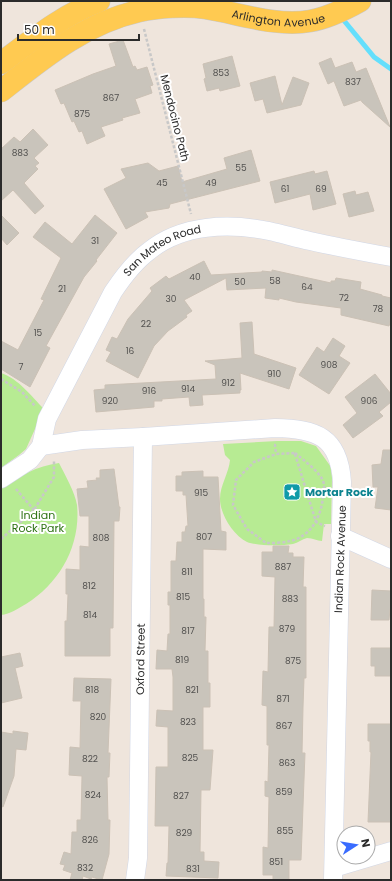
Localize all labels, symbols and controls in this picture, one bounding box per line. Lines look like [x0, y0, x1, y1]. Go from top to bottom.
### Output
street label: Arlington Avenue [230, 6, 327, 31]
scale bar [18, 16, 139, 42]
text: 50 m [24, 21, 55, 38]
house number: 853 [213, 67, 229, 79]
street label: Mendocino Path [156, 73, 194, 163]
house number: 837 [345, 76, 361, 88]
house number: 867 [103, 92, 119, 104]
house number: 875 [74, 108, 90, 120]
house number: 883 [12, 147, 28, 159]
house number: 55 [235, 162, 247, 174]
house number: 45 [156, 177, 168, 189]
house number: 49 [205, 177, 217, 189]
house number: 61 [281, 183, 289, 195]
house number: 69 [315, 183, 327, 195]
street label: San Mateo Road [119, 221, 202, 279]
house number: 31 [91, 235, 99, 247]
house number: 40 [189, 271, 201, 283]
house number: 58 [269, 275, 281, 287]
house number: 50 [234, 276, 246, 288]
house number: 64 [301, 281, 313, 293]
house number: 21 [58, 283, 66, 295]
house number: 72 [339, 292, 349, 304]
house number: 30 [166, 293, 177, 305]
house number: 78 [373, 303, 384, 315]
house number: 22 [141, 318, 151, 330]
house number: 15 [34, 327, 43, 339]
house number: 16 [126, 345, 135, 357]
house number: 908 [320, 359, 338, 371]
house number: 7 [19, 361, 24, 373]
house number: 910 [267, 368, 281, 380]
house number: 912 [221, 377, 235, 389]
house number: 914 [181, 383, 195, 395]
house number: 916 [142, 385, 156, 397]
house number: 920 [102, 395, 119, 407]
house number: 906 [360, 395, 378, 407]
place icon: Mortar Rock [282, 482, 302, 502]
place label: Mortar Rock [305, 484, 374, 500]
house number: 915 [194, 487, 208, 499]
street label: Indian Rock Avenue [330, 505, 350, 613]
park label: Indian Rock Park [12, 507, 65, 536]
house number: 807 [196, 531, 212, 543]
house number: 808 [92, 532, 110, 544]
house number: 887 [275, 561, 291, 573]
house number: 811 [181, 566, 193, 578]
house number: 812 [82, 580, 96, 592]
house number: 815 [176, 591, 190, 603]
house number: 883 [282, 593, 298, 605]
house number: 814 [83, 609, 97, 621]
street label: Oxford Street [132, 623, 149, 695]
house number: 879 [279, 623, 295, 635]
house number: 817 [181, 625, 195, 637]
house number: 819 [175, 654, 189, 666]
house number: 875 [285, 655, 301, 667]
house number: 818 [85, 684, 99, 696]
house number: 821 [185, 684, 199, 696]
house number: 871 [276, 693, 290, 705]
house number: 820 [90, 711, 107, 723]
house number: 823 [180, 716, 196, 728]
house number: 867 [276, 720, 292, 732]
house number: 825 [182, 752, 199, 764]
house number: 822 [82, 753, 98, 765]
house number: 863 [279, 757, 295, 769]
house number: 859 [275, 786, 293, 798]
house number: 824 [85, 789, 102, 801]
house number: 827 [173, 790, 189, 802]
house number: 855 [277, 825, 294, 837]
north arrow [336, 825, 376, 865]
house number: 829 [176, 827, 193, 839]
house number: 826 [82, 834, 99, 846]
text: N [357, 837, 374, 849]
house number: 851 [269, 856, 283, 868]
house number: 832 [77, 862, 93, 874]
house number: 831 [186, 863, 200, 875]

